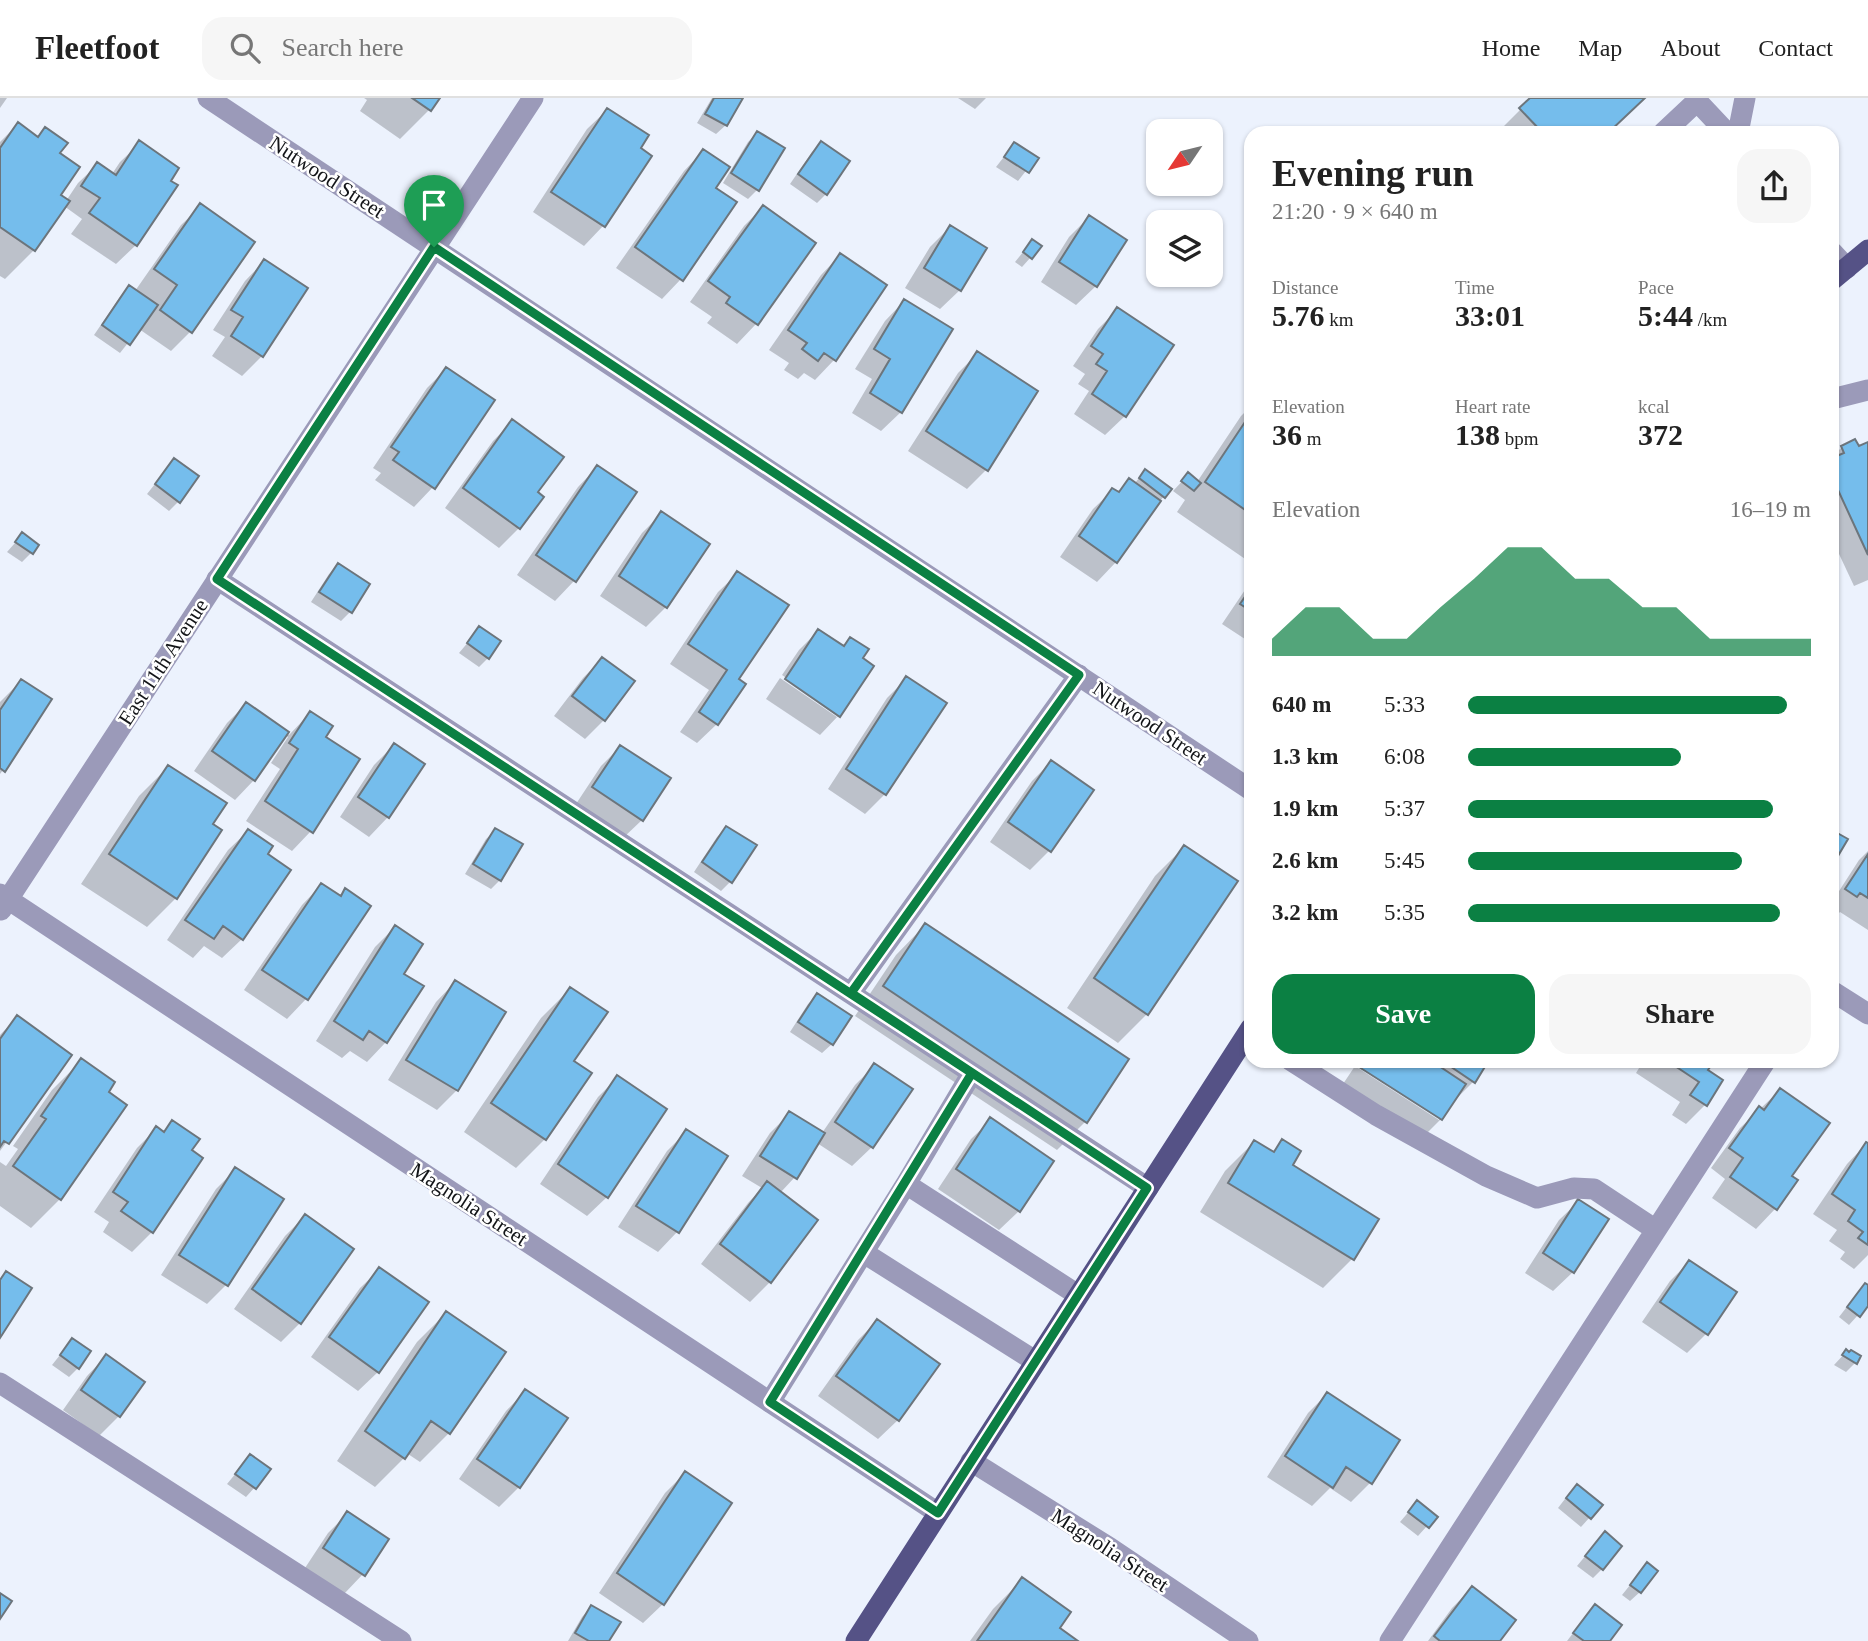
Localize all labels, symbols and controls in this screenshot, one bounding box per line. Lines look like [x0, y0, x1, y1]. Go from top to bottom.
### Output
search box [202, 17, 692, 80]
icon: search [226, 29, 264, 67]
text: Fleetfoot [35, 30, 160, 66]
text: Search here [282, 33, 404, 62]
text: Home [1482, 35, 1540, 61]
text: Map [1578, 35, 1622, 61]
text: About [1660, 35, 1720, 61]
text: Contact [1758, 35, 1833, 61]
north arrow [1146, 119, 1223, 196]
map controls [1146, 119, 1223, 287]
street label: Nutwood Street [265, 131, 389, 223]
button: share [1737, 149, 1811, 223]
text: Evening run [1272, 152, 1474, 194]
pin [404, 175, 464, 247]
icon: arrive [415, 186, 453, 224]
text: 21:20 · 9 × 640 m [1272, 199, 1438, 224]
button: layers [1146, 210, 1223, 287]
text: Distance [1272, 277, 1338, 298]
text: Time [1455, 277, 1494, 298]
text: Pace [1638, 277, 1674, 298]
text: 5.76 [1272, 299, 1325, 332]
text: 33:01 [1455, 299, 1525, 332]
text: 5:44 [1638, 299, 1693, 332]
text: km [1325, 309, 1354, 330]
text: /km [1693, 309, 1727, 330]
text: Elevation [1272, 396, 1345, 417]
text: Heart rate [1455, 396, 1530, 417]
text: kcal [1638, 396, 1670, 417]
text: 36 [1272, 418, 1302, 451]
text: 138 [1455, 418, 1500, 451]
text: 372 [1638, 418, 1683, 451]
text: m [1302, 428, 1322, 449]
text: bpm [1500, 428, 1539, 449]
text: Elevation [1272, 497, 1360, 522]
text: 16–19 m [1730, 497, 1811, 522]
street label: East 11th Avenue [113, 594, 213, 730]
street label: Nutwood Street [1088, 676, 1212, 770]
text: 640 m [1272, 692, 1331, 717]
text: 5:33 [1384, 692, 1425, 717]
text: 1.3 km [1272, 744, 1338, 769]
text: 6:08 [1384, 744, 1425, 769]
text: 1.9 km [1272, 796, 1338, 821]
text: 5:37 [1384, 796, 1425, 821]
text: 2.6 km [1272, 848, 1338, 873]
text: 5:45 [1384, 848, 1425, 873]
text: 3.2 km [1272, 900, 1338, 925]
text: 5:35 [1384, 900, 1425, 925]
button: Save [1272, 974, 1535, 1054]
button: Share [1549, 974, 1811, 1054]
street label: Magnolia Street [406, 1157, 532, 1251]
street label: Magnolia Street [1047, 1503, 1173, 1597]

